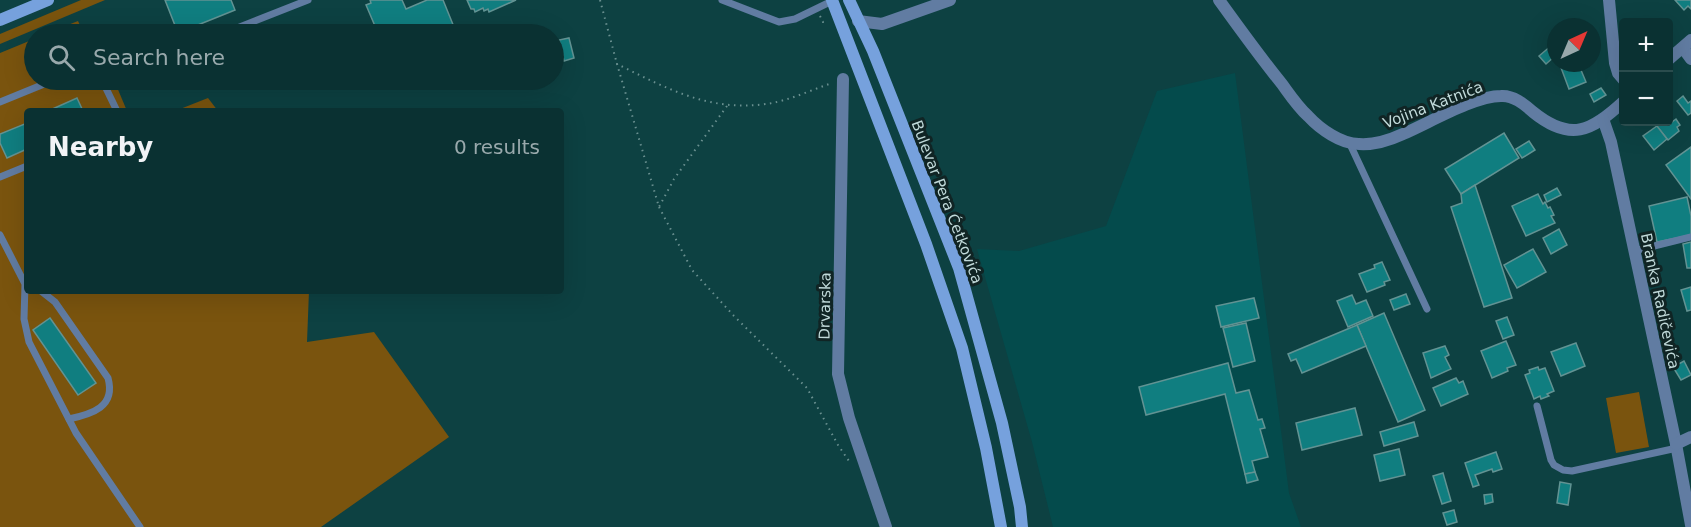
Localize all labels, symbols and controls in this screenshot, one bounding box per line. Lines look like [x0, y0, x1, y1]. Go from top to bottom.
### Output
north arrow [1547, 18, 1601, 72]
map controls [1619, 18, 1673, 126]
button: + [1619, 18, 1673, 72]
search box [24, 24, 564, 90]
icon: search [45, 41, 78, 74]
text: Search here [93, 45, 225, 70]
button: − [1619, 72, 1673, 126]
street label: Vojina Katnića [1380, 78, 1486, 132]
street label: Bulevar Pera Ćetkovića [908, 117, 987, 286]
text: Nearby [48, 132, 153, 162]
text: 0 results [454, 135, 540, 159]
street label: Branka Radičevića [1637, 231, 1683, 371]
street label: Drvarska [815, 272, 835, 340]

